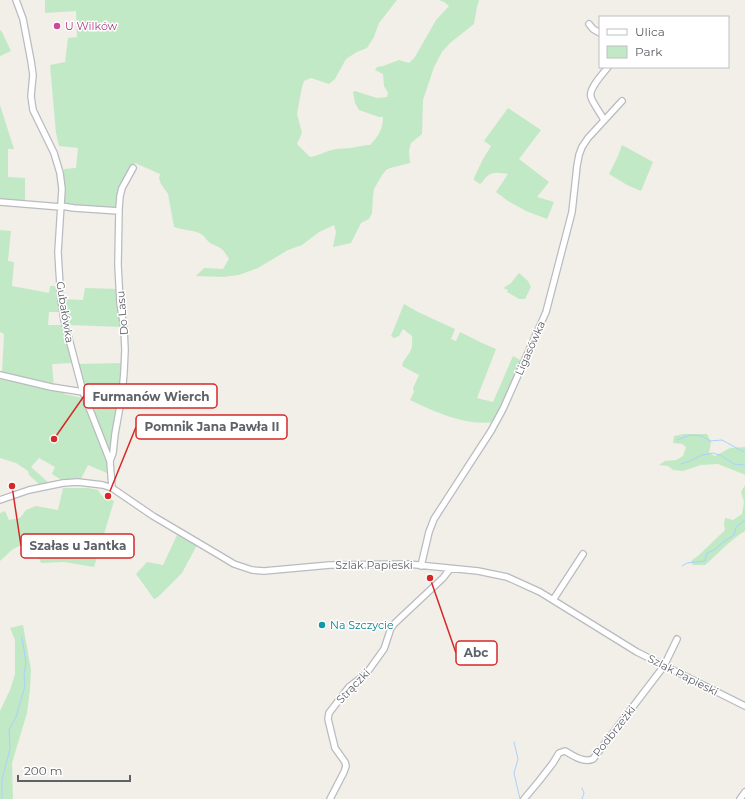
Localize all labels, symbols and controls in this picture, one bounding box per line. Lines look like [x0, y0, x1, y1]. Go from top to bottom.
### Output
legend [599, 16, 729, 68]
place label: U Wilków [65, 19, 118, 33]
marker: U Wilków [52, 21, 62, 31]
text: Ulica [635, 24, 665, 39]
text: Park [635, 44, 663, 59]
street label: Gubałówka [53, 280, 77, 344]
street label: Do Lasu [113, 290, 131, 336]
street label: Ligasówka [512, 319, 548, 377]
callout: Furmanów Wierch [84, 384, 217, 408]
text: Furmanów Wierch [92, 389, 210, 404]
callout: Pomnik Jana Pawła II [136, 415, 287, 439]
text: Pomnik Jana Pawła II [145, 419, 279, 434]
callout: Szałas u Jantka [21, 534, 134, 558]
text: Szałas u Jantka [30, 538, 126, 553]
street label: Szlak Papieski [335, 558, 413, 572]
place label: Na Szczycie [330, 618, 394, 632]
marker: Na Szczycie [317, 620, 327, 630]
callout: Abc [456, 641, 497, 665]
text: Abc [463, 645, 488, 660]
street label: Szlak Papieski [645, 651, 721, 699]
street label: Strączki [333, 666, 373, 706]
street label: Podbrzeżki [590, 703, 638, 759]
scale bar [18, 757, 130, 783]
text: 200 m [24, 763, 63, 778]

